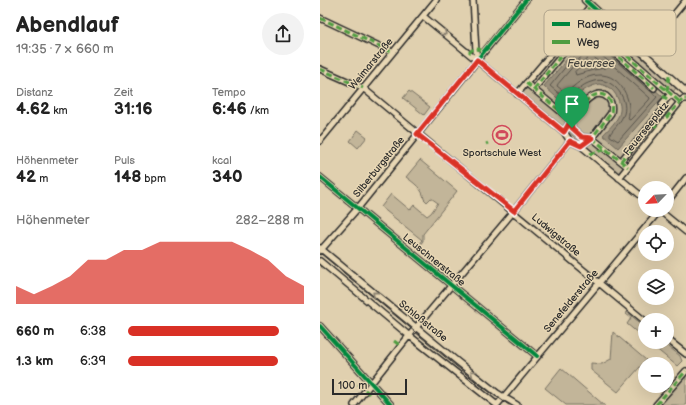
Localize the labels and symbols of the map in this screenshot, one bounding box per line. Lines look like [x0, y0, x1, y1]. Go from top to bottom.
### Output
legend [544, 10, 676, 56]
text: Radweg [577, 18, 617, 31]
one-way arrow [440, 29, 447, 36]
street label: Weimarstraße [347, 36, 396, 92]
text: Weg [577, 36, 599, 49]
water label: Feuersee [567, 57, 615, 70]
pin [555, 87, 589, 128]
street label: Feuerseeplatz [621, 100, 671, 158]
sports icon: Sportschule West [491, 124, 513, 146]
street label: Silberburgstraße [351, 134, 407, 200]
place label: Sportschule West [463, 147, 541, 159]
north arrow [638, 181, 674, 217]
street label: Ludwigstraße [529, 211, 583, 259]
street label: Leuschnerstraße [400, 231, 468, 289]
street label: Senefelderstraße [541, 267, 601, 335]
one-way arrow [373, 292, 380, 299]
street label: Schloßstraße [396, 298, 450, 344]
one-way arrow [470, 371, 477, 378]
scale bar [332, 377, 407, 396]

